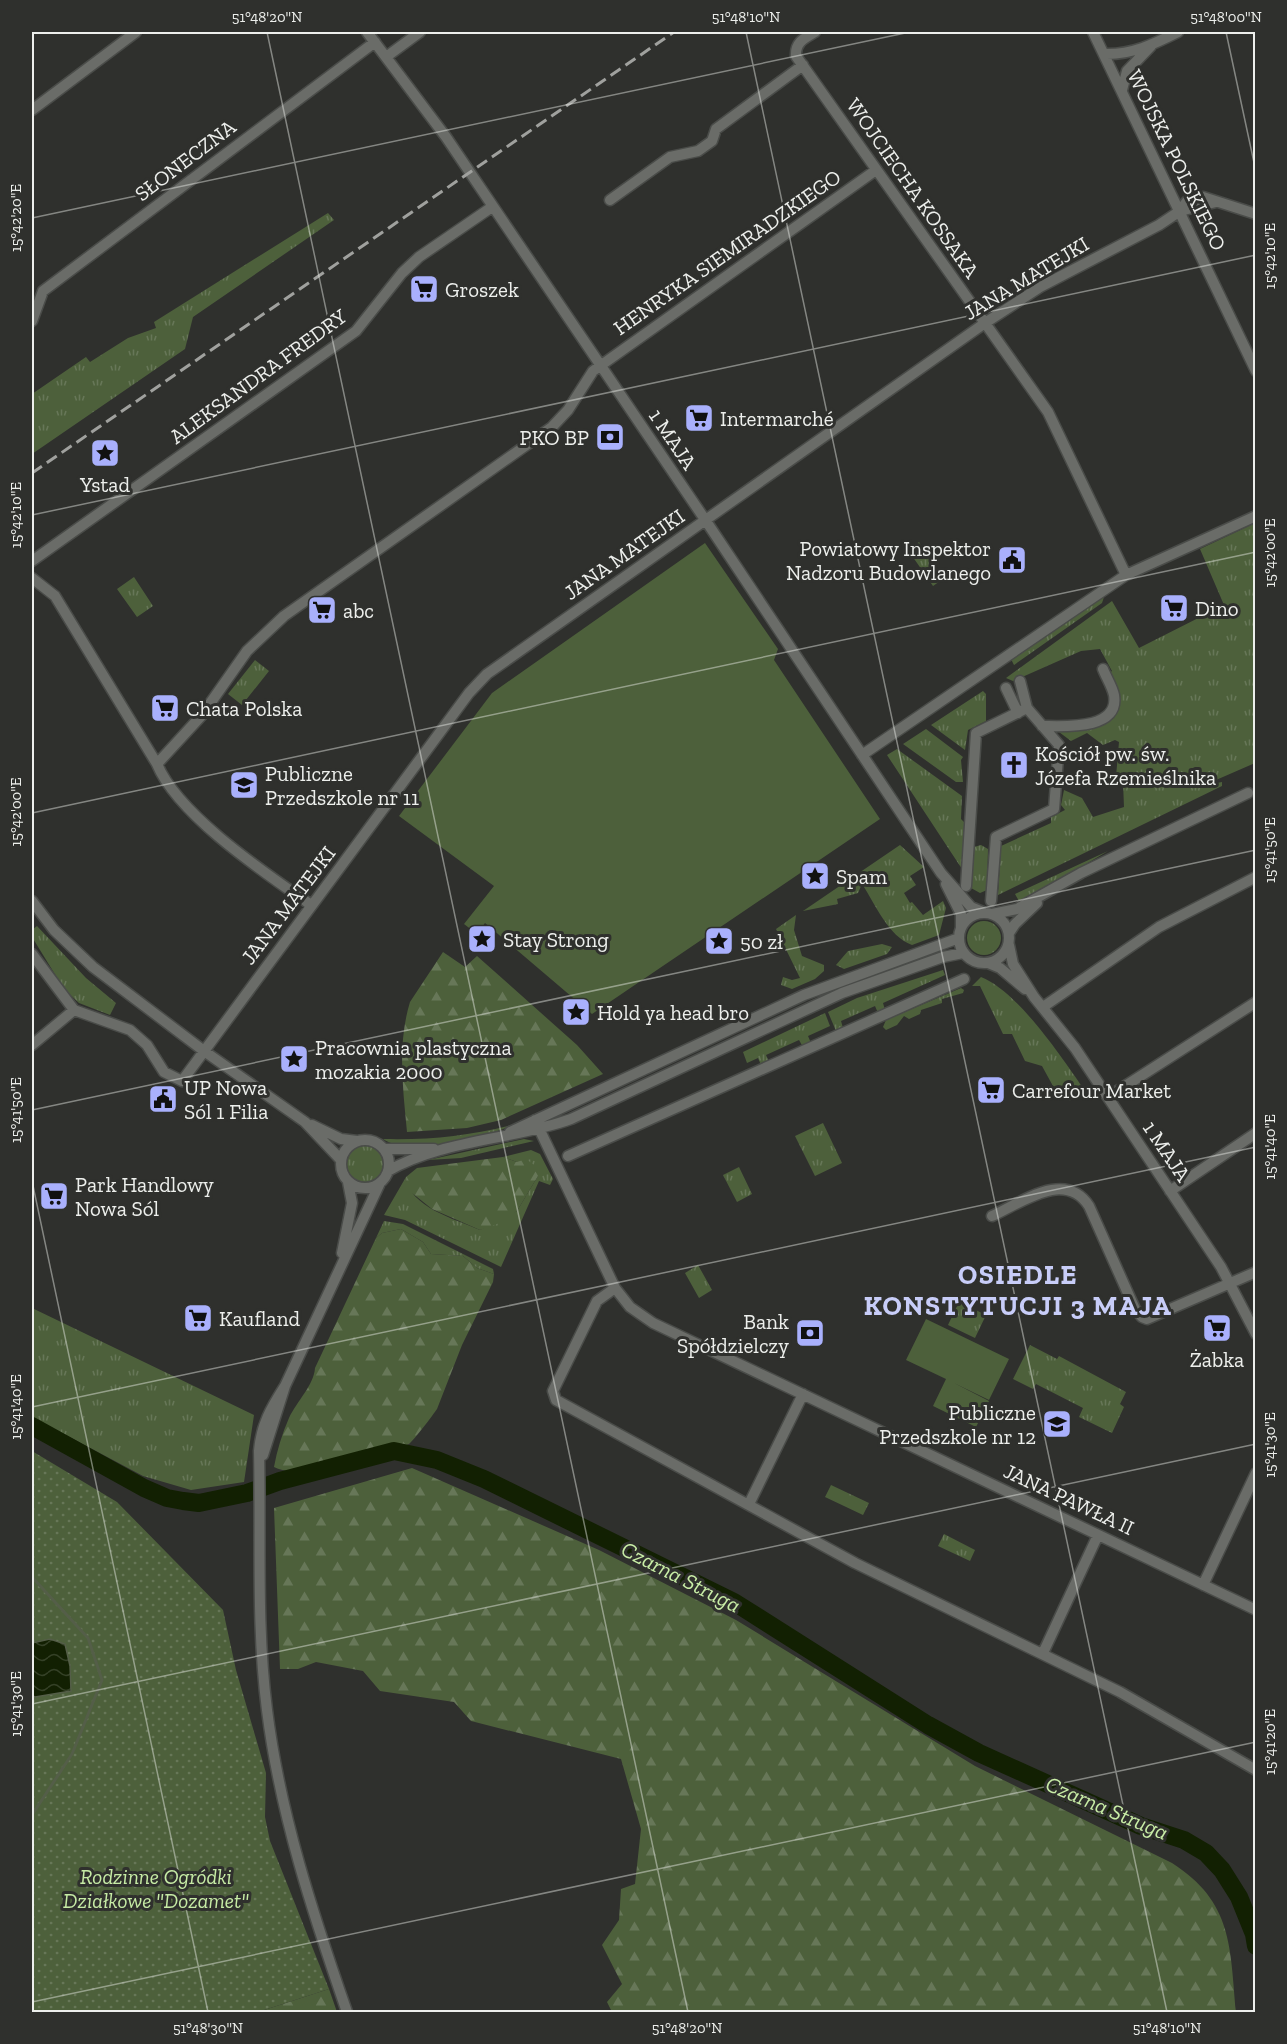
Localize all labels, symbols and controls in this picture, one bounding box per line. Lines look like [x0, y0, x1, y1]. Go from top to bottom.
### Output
text: 51°48'20"N [232, 8, 302, 26]
text: 51°48'10"N [712, 8, 780, 26]
text: 51°48'00"N [1190, 8, 1262, 26]
street label: WOJSKA POLSKIEGO [1122, 65, 1232, 255]
street label: WOJCIECHA KOSSAKA [841, 93, 985, 283]
street label: SŁONECZNA [130, 114, 241, 206]
street label: HENRYKA SIEMIRADZKIEGO [609, 164, 845, 340]
text: 15°42'20"E [7, 184, 25, 252]
text: 15°42'10"E [1261, 223, 1279, 289]
street label: JANA MATEJKI [959, 231, 1093, 325]
supermarket icon: Groszek [408, 273, 440, 305]
place label: Groszek [445, 277, 519, 302]
street label: ALEKSANDRA FREDRY [165, 303, 352, 449]
supermarket icon: Intermarché [683, 402, 715, 434]
street label: 1 MAJA [644, 404, 702, 474]
place label: Intermarché [720, 406, 834, 431]
bank icon: PKO BP [594, 421, 626, 453]
place label: PKO BP [519, 425, 589, 450]
place icon: Ystad [89, 437, 121, 469]
place label: Ystad [79, 472, 130, 497]
text: 15°42'10"E [7, 482, 25, 548]
street label: JANA MATEJKI [559, 503, 689, 605]
text: 15°42'00"E [1261, 518, 1279, 588]
place label: Powiatowy Inspektor Nadzoru Budowlanego [786, 536, 991, 585]
public building icon: Powiatowy Inspektor Nadzoru Budowlanego [996, 544, 1028, 576]
supermarket icon: Dino [1158, 592, 1190, 624]
supermarket icon: abc [306, 594, 338, 626]
place label: Dino [1195, 596, 1239, 621]
place label: abc [343, 598, 374, 623]
supermarket icon: Chata Polska [149, 692, 181, 724]
place label: Chata Polska [186, 696, 302, 721]
place label: Kościół pw. św. Józefa Rzemieślnika [1035, 741, 1216, 790]
church icon: Kościół pw. św. Józefa Rzemieślnika [998, 749, 1030, 781]
place label: Publiczne Przedszkole nr 11 [265, 761, 419, 810]
school or university icon: Publiczne Przedszkole nr 11 [228, 769, 260, 801]
text: 15°42'00"E [7, 777, 25, 847]
text: 15°41'50"E [1261, 817, 1279, 883]
street label: JANA MATEJKI [235, 841, 341, 969]
place icon: Spam [799, 860, 831, 892]
place label: Spam [836, 864, 887, 889]
place icon: Stay Strong [466, 923, 498, 955]
place icon: 50 zł [703, 925, 735, 957]
place label: Stay Strong [503, 927, 609, 952]
place label: 50 zł [740, 929, 783, 954]
place icon: Hold ya head bro [560, 996, 592, 1028]
place label: Hold ya head bro [597, 1000, 749, 1025]
place label: Pracownia plastyczna mozakia 2000 [315, 1035, 512, 1084]
place icon: Pracownia plastyczna mozakia 2000 [278, 1043, 310, 1075]
supermarket icon: Carrefour Market [975, 1074, 1007, 1106]
place label: UP Nowa Sól 1 Filia [184, 1075, 268, 1124]
text: 15°41'50"E [7, 1077, 25, 1143]
place label: Carrefour Market [1012, 1078, 1171, 1103]
public building icon: UP Nowa Sól 1 Filia [147, 1083, 179, 1115]
text: 15°41'40"E [1261, 1114, 1279, 1180]
street label: 1 MAJA [1138, 1116, 1196, 1186]
place label: Park Handlowy Nowa Sól [75, 1172, 214, 1221]
supermarket icon: Park Handlowy Nowa Sól [38, 1180, 70, 1212]
district label: OSIEDLE KONSTYTUCJI 3 MAJA [864, 1259, 1172, 1322]
supermarket icon: Kaufland [182, 1302, 214, 1334]
place label: Kaufland [219, 1306, 301, 1331]
place label: Bank Spółdzielczy [677, 1309, 789, 1358]
supermarket icon: Żabka [1201, 1312, 1233, 1344]
bank icon: Bank Spółdzielczy [794, 1317, 826, 1349]
place label: Żabka [1190, 1347, 1244, 1372]
text: 15°41'40"E [7, 1374, 25, 1440]
place label: Publiczne Przedszkole nr 12 [879, 1400, 1036, 1449]
school or university icon: Publiczne Przedszkole nr 12 [1041, 1408, 1073, 1440]
text: 15°41'30"E [1261, 1412, 1279, 1478]
street label: JANA PAWŁA II [1000, 1458, 1138, 1540]
water label: Czarna Struga [617, 1535, 745, 1619]
text: 15°41'30"E [7, 1671, 25, 1737]
text: 15°41'20"E [1261, 1709, 1279, 1775]
water label: Czarna Struga [1042, 1770, 1172, 1846]
park label: Rodzinne Ogródki Działkowe "Dozamet" [63, 1864, 249, 1913]
text: 51°48'30"N [173, 2019, 243, 2037]
text: 51°48'20"N [652, 2019, 722, 2037]
text: 51°48'10"N [1133, 2019, 1201, 2037]

